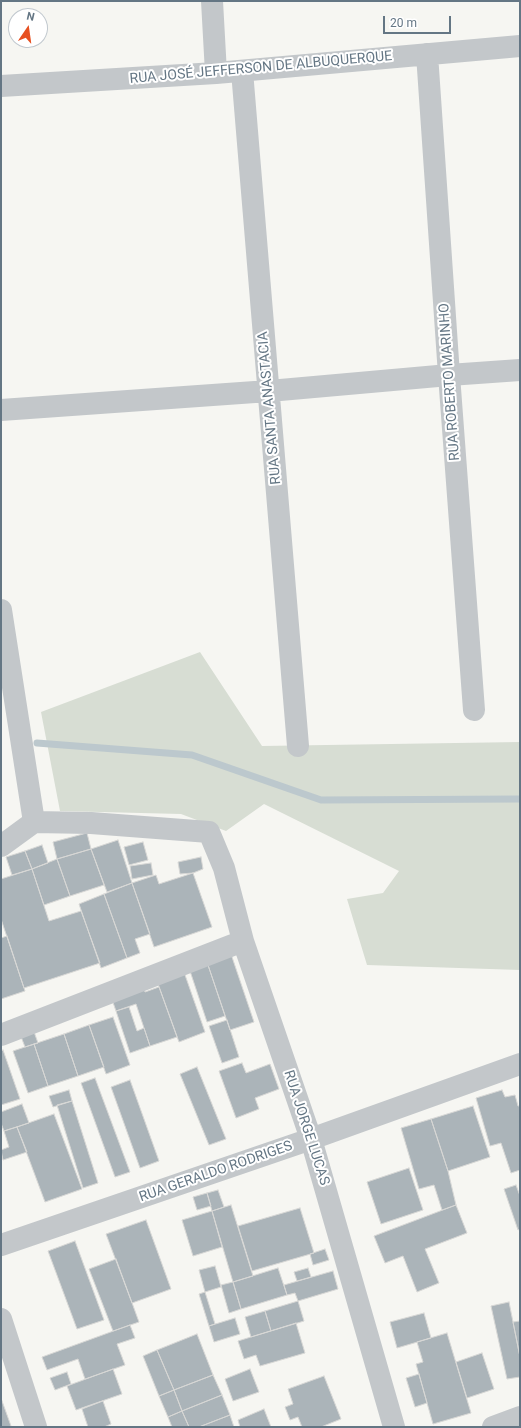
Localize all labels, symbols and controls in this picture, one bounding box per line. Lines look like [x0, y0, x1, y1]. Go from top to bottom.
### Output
north arrow [8, 8, 48, 48]
scale bar [385, 8, 453, 34]
text: N [25, 10, 36, 24]
text: 20 m [390, 16, 417, 30]
street label: RUA JOSÉ JEFFERSON DE ALBUQUERQUE [129, 48, 393, 88]
street label: RUA ROBERTO MARINHO [436, 303, 464, 461]
street label: RUA SANTA ANASTACIA [255, 331, 285, 485]
street label: RUA JORGE LUCAS [279, 1068, 333, 1188]
street label: RUA GERALDO RODRIGES [137, 1138, 295, 1206]

